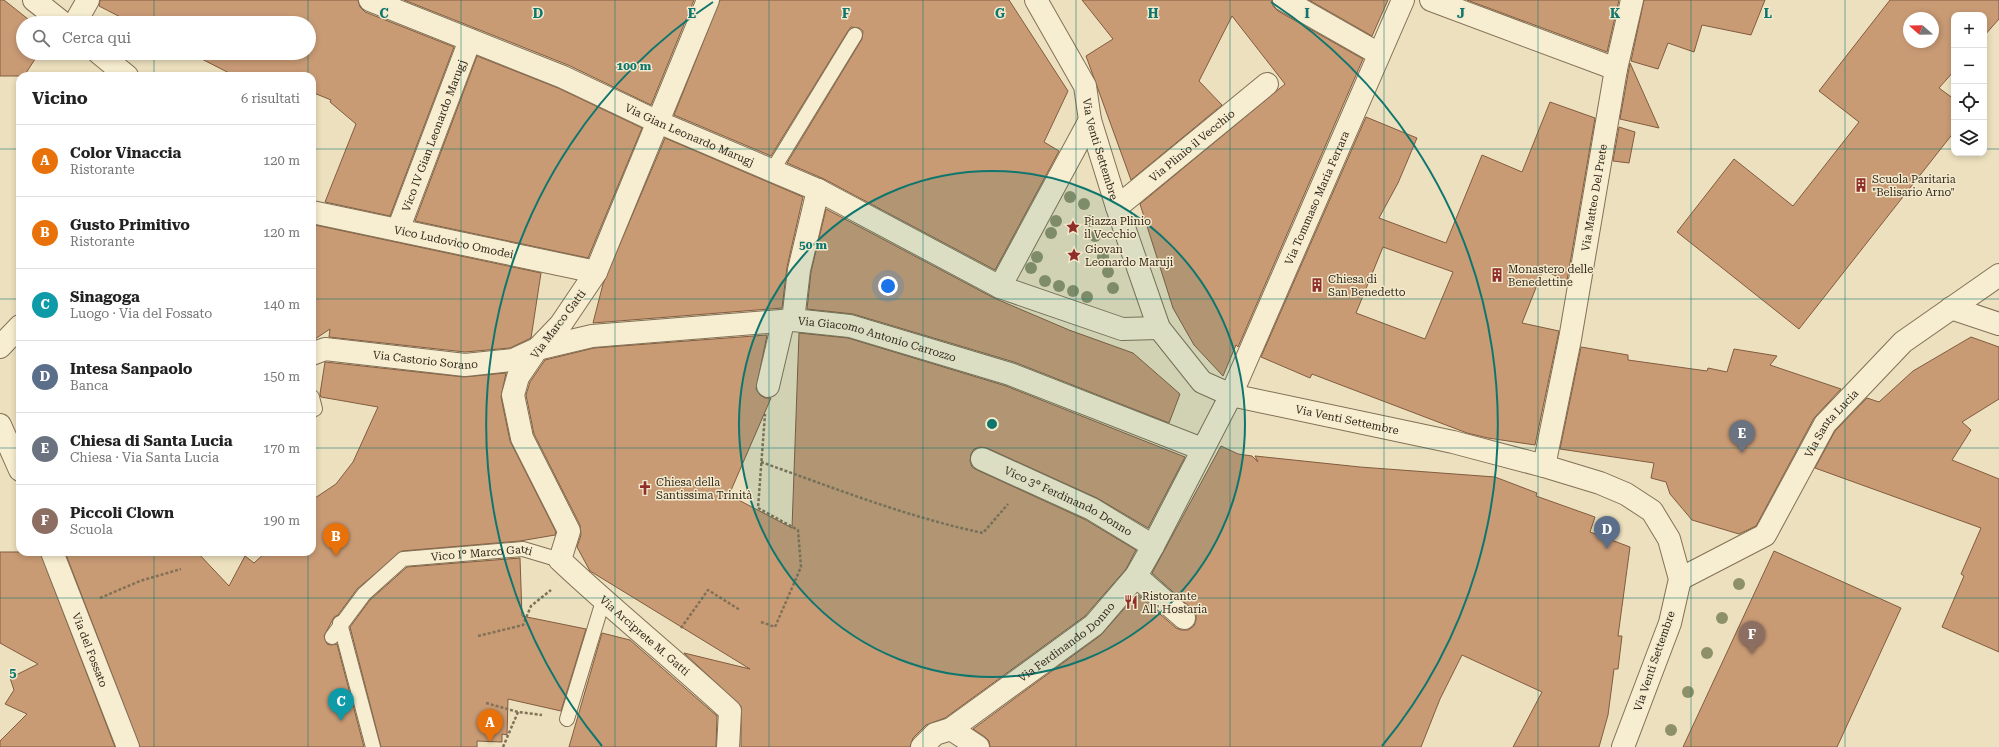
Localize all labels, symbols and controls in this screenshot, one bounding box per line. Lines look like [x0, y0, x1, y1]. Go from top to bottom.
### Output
text: C [379, 6, 389, 21]
text: D [533, 6, 543, 21]
text: E [688, 6, 696, 21]
text: F [842, 6, 850, 21]
text: G [995, 6, 1005, 21]
text: H [1148, 6, 1159, 21]
text: I [1304, 6, 1310, 21]
text: J [1457, 6, 1465, 21]
text: K [1610, 6, 1621, 21]
text: L [1764, 6, 1772, 21]
north arrow [1903, 12, 1939, 48]
map controls [1951, 12, 1987, 156]
button: + [1951, 12, 1987, 48]
search box [16, 16, 316, 60]
icon: search [30, 27, 52, 49]
text: Cerca qui [62, 29, 131, 47]
button: − [1951, 48, 1987, 84]
street label: Vico IV Gian Leonardo Marugj [400, 58, 469, 213]
text: 100 m [617, 59, 652, 73]
button: locate [1951, 84, 1987, 120]
text: Vicino [32, 88, 88, 108]
text: 6 risultati [241, 91, 300, 106]
street label: Via Venti Settembre [1080, 97, 1120, 202]
street label: Via Gian Leonardo Marugj [623, 101, 756, 169]
street label: Via Plinio il Vecchio [1147, 107, 1238, 185]
button: layers [1951, 120, 1987, 156]
street label: Via Tommaso Maria Ferrara [1282, 129, 1352, 267]
street label: Via Matteo Del Prete [1579, 143, 1610, 252]
text: Color Vinaccia [70, 144, 181, 162]
text: A [40, 153, 50, 168]
text: 120 m [263, 153, 300, 168]
text: Ristorante [70, 162, 135, 177]
place label: Scuola Paritaria "Belisario Arno" [1872, 173, 1956, 199]
building icon: Scuola Paritaria "Belisario Arno" [1853, 177, 1869, 193]
place label: Piazza Plinio il Vecchio [1084, 215, 1151, 241]
text: Gusto Primitivo [70, 216, 190, 234]
place icon: Piazza Plinio il Vecchio [1065, 219, 1081, 235]
street label: Vico Ludovico Omodei [393, 223, 515, 262]
text: B [40, 225, 50, 240]
text: 120 m [263, 225, 300, 240]
text: Ristorante [70, 234, 135, 249]
text: 50 m [799, 238, 827, 252]
place label: Giovan Leonardo Maruji [1085, 243, 1174, 269]
place icon: Giovan Leonardo Maruji [1066, 247, 1082, 263]
place label: Monastero delle Benedettine [1508, 263, 1593, 289]
building icon: Monastero delle Benedettine [1489, 267, 1505, 283]
place label: Chiesa di San Benedetto [1328, 273, 1406, 299]
your location [878, 276, 898, 296]
building icon: Chiesa di San Benedetto [1309, 277, 1325, 293]
street label: Via Marco Gatti [528, 287, 589, 361]
text: Sinagoga [70, 288, 140, 306]
text: C [40, 297, 50, 312]
text: 140 m [263, 297, 300, 312]
text: Luogo · Via del Fossato [70, 306, 212, 321]
street label: Via Giacomo Antonio Carrozzo [797, 315, 958, 365]
street label: Via Castorio Sorano [372, 349, 479, 372]
text: Intesa Sanpaolo [70, 360, 193, 378]
text: D [40, 369, 50, 384]
text: 150 m [263, 369, 300, 384]
text: Banca [70, 378, 108, 393]
street label: Via Santa Lucia [1802, 387, 1861, 460]
street label: Via Venti Settembre [1294, 403, 1400, 437]
centre of rings [985, 417, 999, 431]
pin: E [1729, 420, 1755, 453]
text: Chiesa di Santa Lucia [70, 432, 233, 450]
text: E [41, 441, 49, 456]
text: 170 m [263, 441, 300, 456]
text: Chiesa · Via Santa Lucia [70, 450, 219, 465]
street label: Vico 3° Ferdinando Donno [1002, 464, 1135, 539]
place label: Chiesa della Santissima Trinità [656, 476, 752, 502]
church icon: Chiesa della Santissima Trinità [637, 480, 653, 496]
text: Piccoli Clown [70, 504, 174, 522]
text: F [41, 513, 49, 528]
text: 190 m [263, 513, 300, 528]
pin: D [1594, 516, 1620, 549]
text: Scuola [70, 522, 113, 537]
pin: B [323, 523, 349, 556]
street label: Vico I° Marco Gatti [430, 543, 534, 564]
place label: Ristorante All' Hostaria [1142, 590, 1207, 616]
street label: Via Arciprete M. Gatti [597, 593, 692, 679]
restaurant icon: Ristorante All' Hostaria [1123, 594, 1139, 610]
street label: Via Ferdinando Donno [1016, 600, 1118, 685]
street label: Via Venti Settembre [1631, 609, 1678, 713]
street label: Via del Fossato [69, 611, 110, 689]
pin: F [1739, 621, 1765, 654]
text: 5 [9, 665, 17, 680]
pin: C [328, 688, 354, 721]
pin: A [477, 709, 503, 742]

